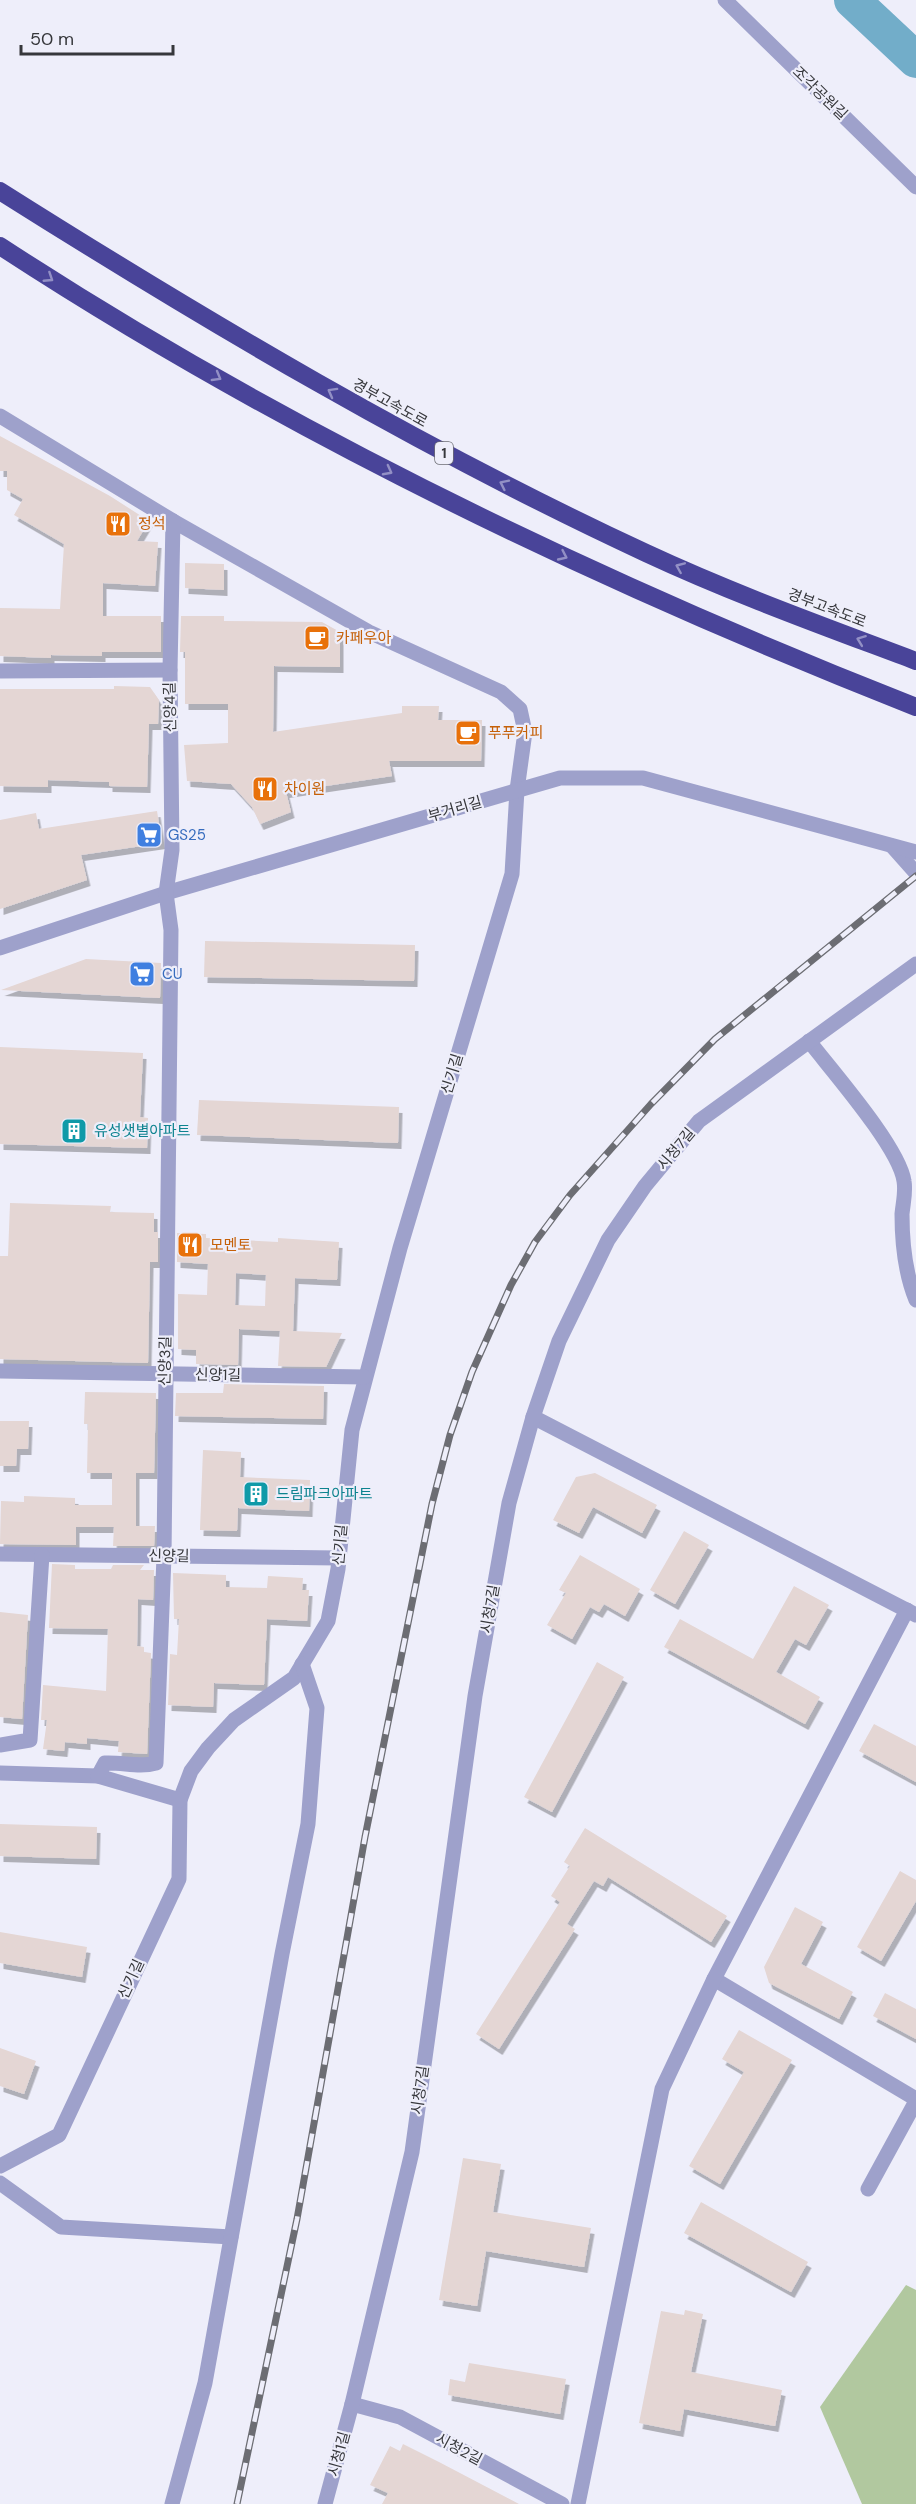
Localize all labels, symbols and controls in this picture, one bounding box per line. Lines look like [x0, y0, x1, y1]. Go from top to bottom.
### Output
scale bar [21, 18, 172, 56]
text: 50 m [30, 27, 74, 51]
street label: 조각공원길 [788, 62, 852, 124]
one-way arrow [42, 271, 53, 282]
one-way arrow [211, 370, 221, 381]
street label: 경부고속도로 [349, 374, 431, 432]
one-way arrow [328, 388, 339, 399]
road number: 1 [435, 442, 453, 464]
one-way arrow [381, 464, 392, 475]
one-way arrow [500, 480, 511, 491]
restaurant icon: 정석 [103, 509, 133, 539]
place label: 정석 [138, 514, 166, 534]
one-way arrow [557, 549, 568, 561]
one-way arrow [676, 563, 687, 575]
street label: 경부고속도로 [785, 584, 869, 632]
cafe icon: 카페우아 [302, 623, 332, 653]
place label: 카페우아 [336, 628, 391, 648]
one-way arrow [857, 635, 868, 647]
street label: 신양4길 [160, 682, 180, 732]
cafe icon: 푸푸커피 [453, 718, 483, 748]
place label: 푸푸커피 [488, 723, 543, 743]
restaurant icon: 차이원 [250, 774, 280, 804]
place label: 차이원 [284, 779, 325, 799]
street label: 부거리길 [426, 792, 484, 826]
supermarket icon: GS25 [134, 820, 164, 850]
place label: GS25 [168, 825, 206, 845]
supermarket icon: CU [127, 959, 157, 989]
place label: CU [162, 964, 183, 984]
street label: 신기길 [436, 1051, 468, 1097]
building icon: 유성샛별아파트 [59, 1116, 89, 1146]
place label: 유성샛별아파트 [94, 1121, 191, 1141]
street label: 시청7길 [652, 1124, 700, 1174]
restaurant icon: 모멘토 [175, 1230, 205, 1260]
place label: 모멘토 [210, 1235, 251, 1255]
street label: 신양3길 [155, 1336, 175, 1386]
street label: 신양1길 [195, 1365, 241, 1385]
building icon: 드림파크아파트 [241, 1479, 271, 1509]
place label: 드림파크아파트 [276, 1484, 373, 1504]
street label: 신기길 [328, 1524, 352, 1566]
street label: 신양길 [148, 1546, 190, 1566]
street label: 시청7길 [476, 1583, 504, 1635]
street label: 신기길 [113, 1956, 149, 2002]
street label: 시청7길 [407, 2064, 433, 2116]
street label: 시청2길 [432, 2428, 486, 2470]
street label: 시청1길 [323, 2429, 355, 2479]

